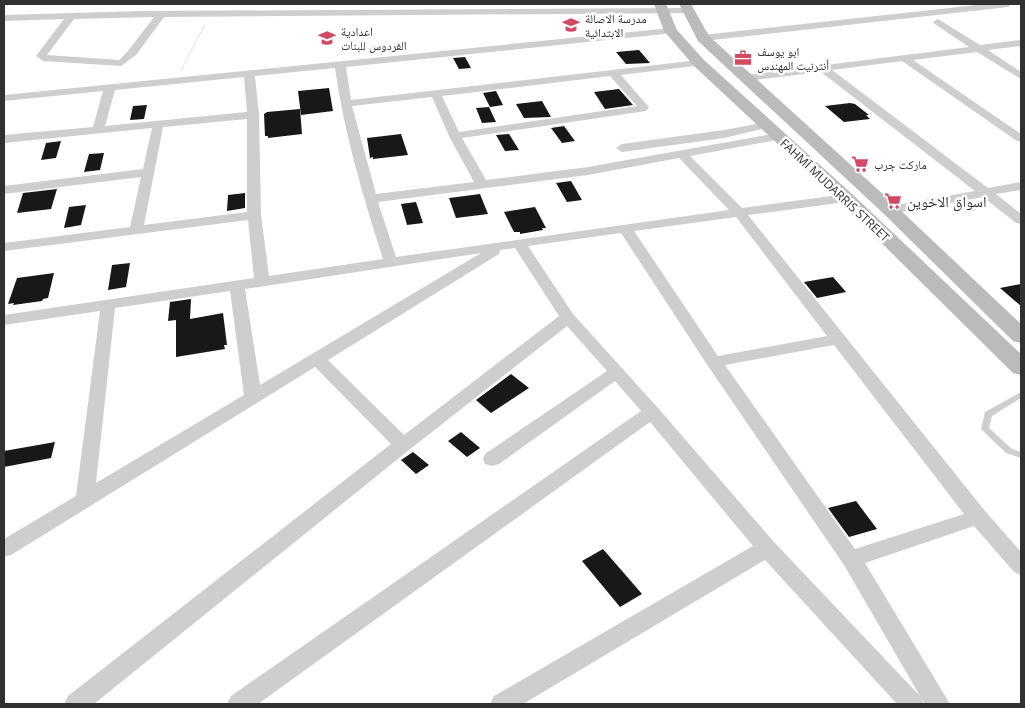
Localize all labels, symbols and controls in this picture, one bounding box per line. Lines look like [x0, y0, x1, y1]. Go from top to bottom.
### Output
place label: مدرسة الاصالة الابتدائية [585, 10, 647, 41]
school or university icon: مدرسة الاصالة الابتدائية [561, 15, 581, 35]
place label: اعدادية الفردوس للبنات [341, 23, 407, 54]
school or university icon: اعدادية الفردوس للبنات [317, 28, 337, 48]
place label: ابو يوسف أنترنيت المهندس [757, 43, 829, 74]
office icon: ابو يوسف أنترنيت المهندس [733, 48, 753, 68]
street label: FAHMĪ MUDARRIS STREET [776, 135, 894, 246]
supermarket icon: ماركت جرب [850, 154, 870, 174]
place label: ماركت جرب [874, 156, 927, 173]
supermarket icon: اسواق الاخوين [883, 191, 903, 211]
place label: اسواق الاخوين [907, 191, 986, 212]

